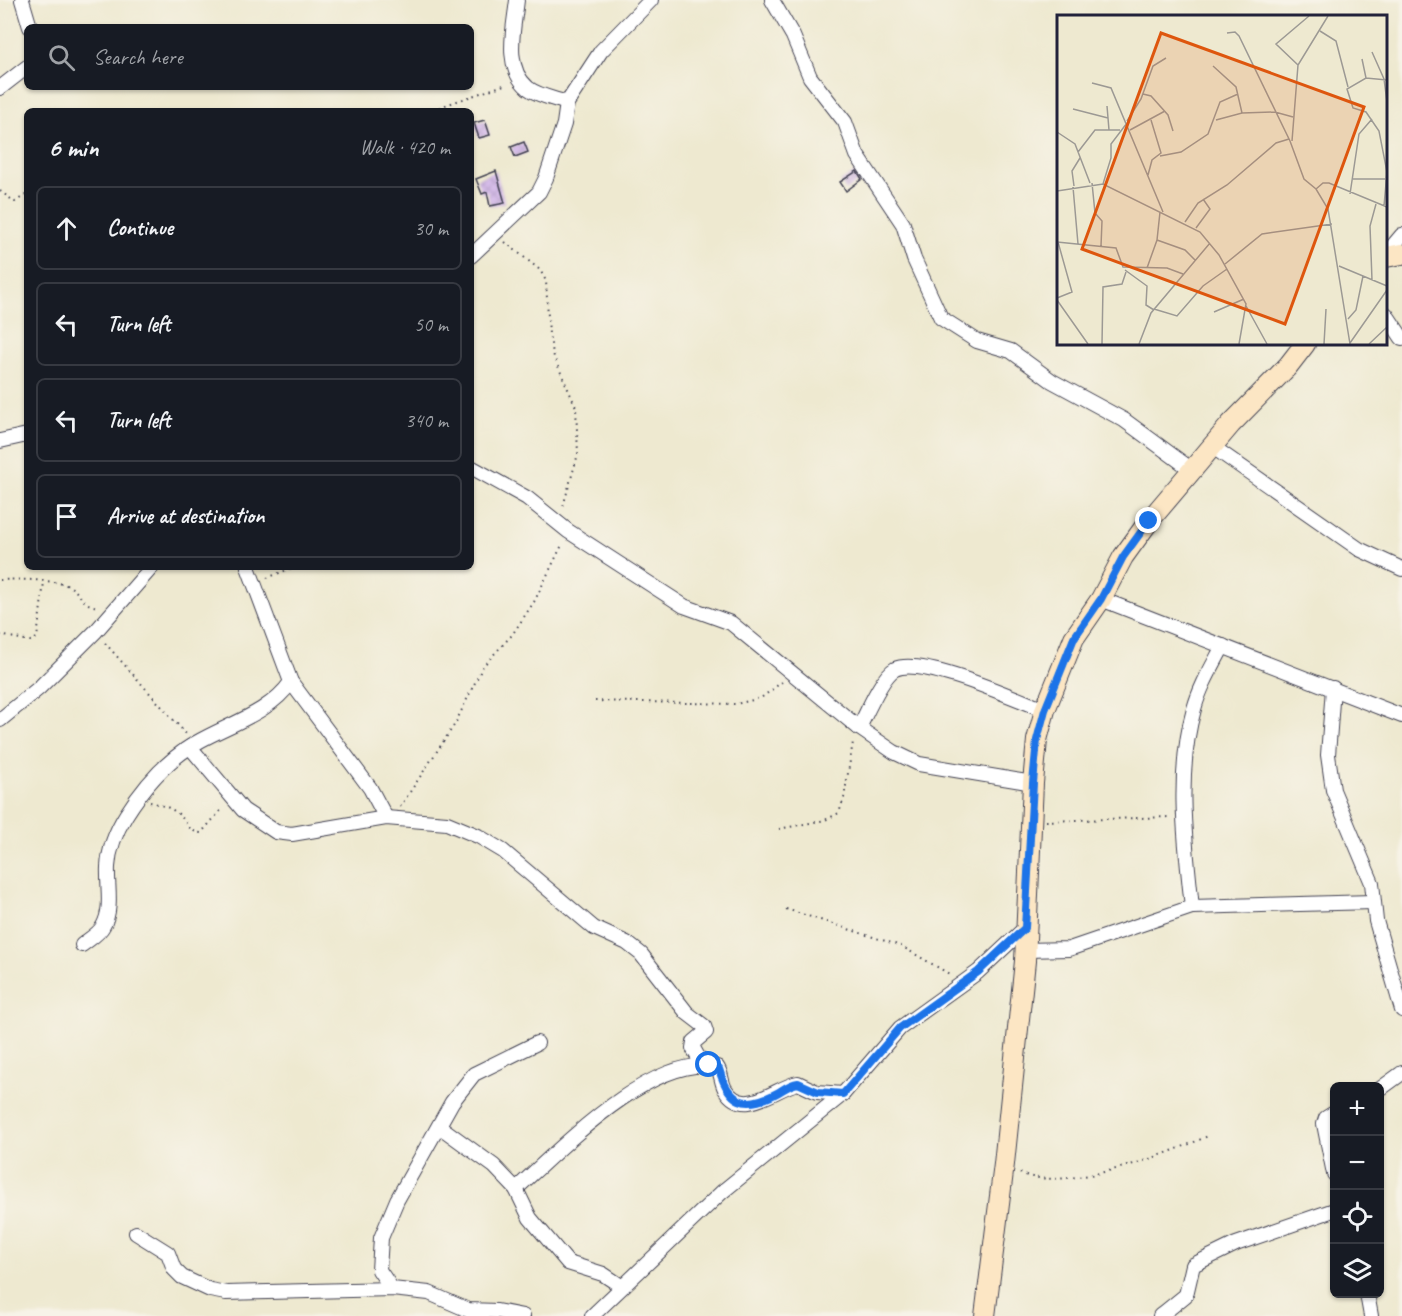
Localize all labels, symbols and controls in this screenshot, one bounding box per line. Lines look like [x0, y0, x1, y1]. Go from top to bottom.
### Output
inset map [1057, 15, 1387, 345]
search box [24, 24, 474, 90]
icon: search [45, 41, 78, 74]
text: Search here [93, 43, 183, 71]
text: 6 min [48, 131, 98, 164]
text: Walk · 420 m [360, 135, 450, 160]
icon: ahead [50, 212, 83, 245]
text: Continue [107, 214, 173, 242]
text: 30 m [414, 216, 448, 241]
icon: left [50, 308, 83, 341]
text: Turn left [107, 310, 171, 338]
text: 50 m [414, 312, 448, 337]
icon: left [50, 404, 83, 437]
text: Turn left [107, 406, 171, 434]
text: 340 m [405, 408, 448, 433]
icon: arrive [50, 500, 83, 533]
text: Arrive at destination [107, 502, 264, 530]
route end [1135, 507, 1161, 533]
route start [695, 1051, 721, 1077]
map controls [1330, 1082, 1384, 1298]
button: + [1330, 1082, 1384, 1136]
button: − [1330, 1136, 1384, 1190]
button: locate [1330, 1190, 1384, 1244]
button: layers [1330, 1244, 1384, 1298]

